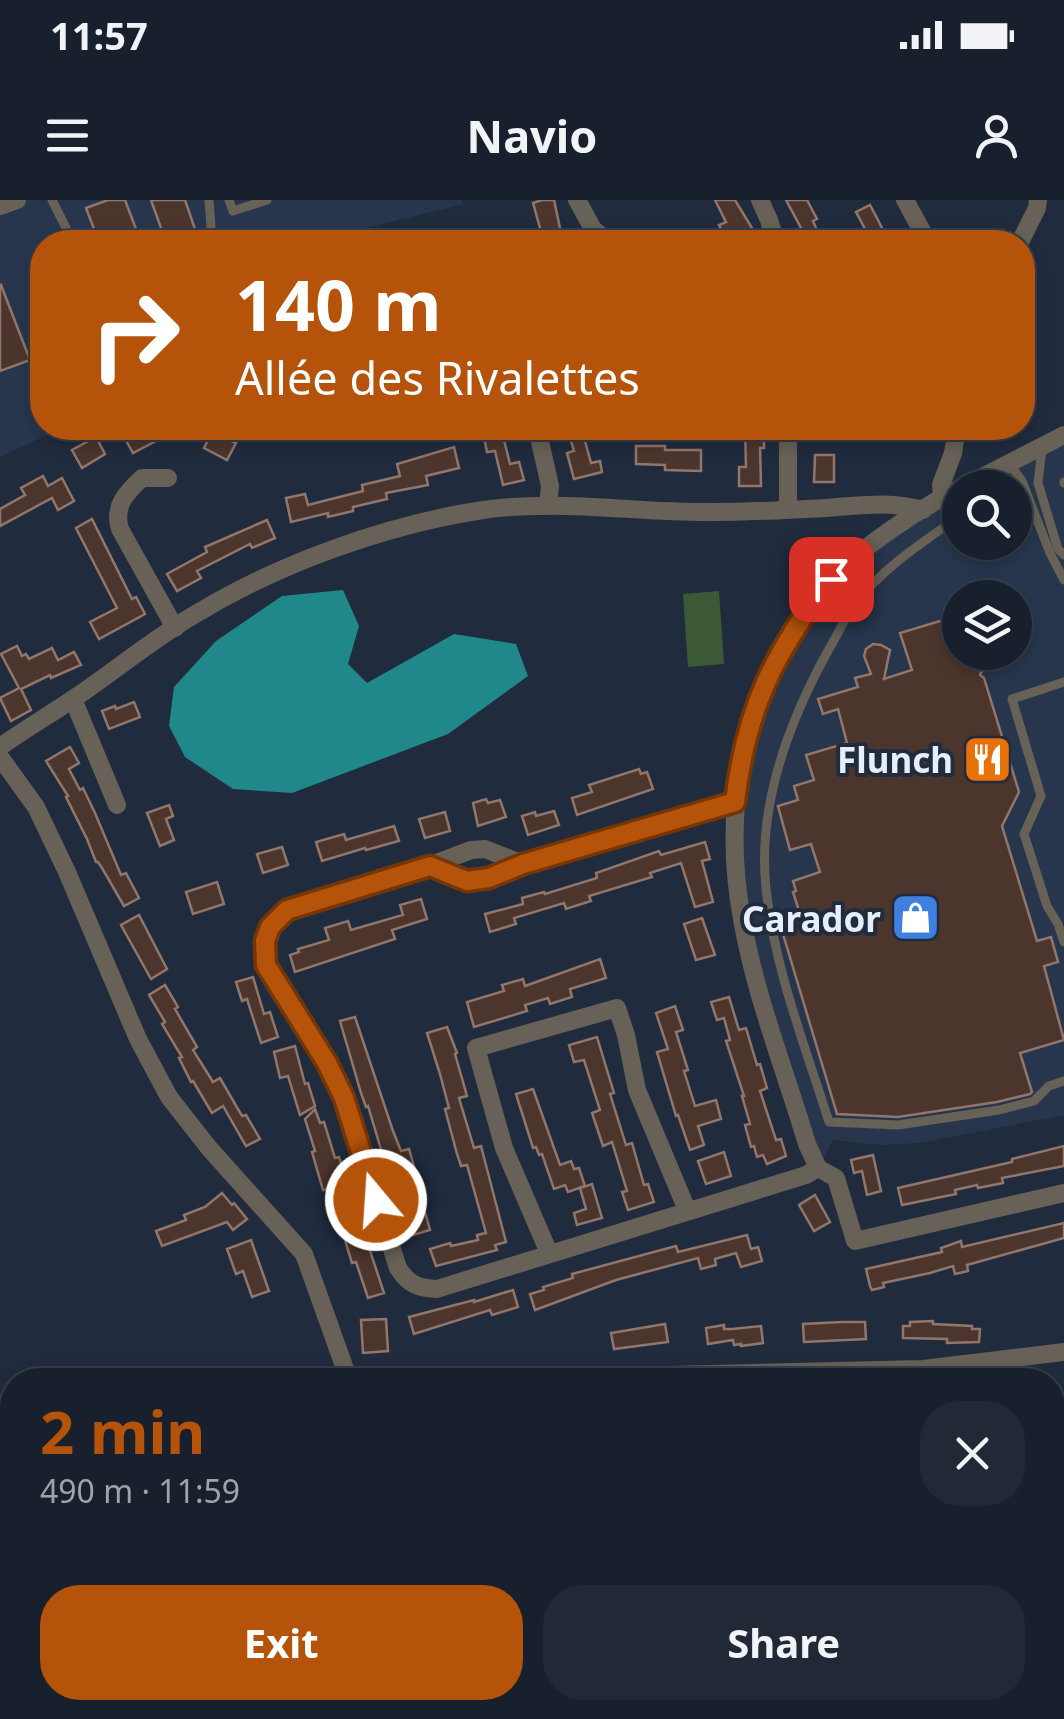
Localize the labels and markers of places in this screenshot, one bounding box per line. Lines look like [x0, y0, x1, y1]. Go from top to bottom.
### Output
pin [789, 537, 874, 622]
restaurant icon: Flunch [962, 733, 1014, 785]
place label: Flunch [837, 736, 953, 783]
shop icon: Carador [890, 892, 942, 944]
place label: Carador [742, 895, 881, 942]

